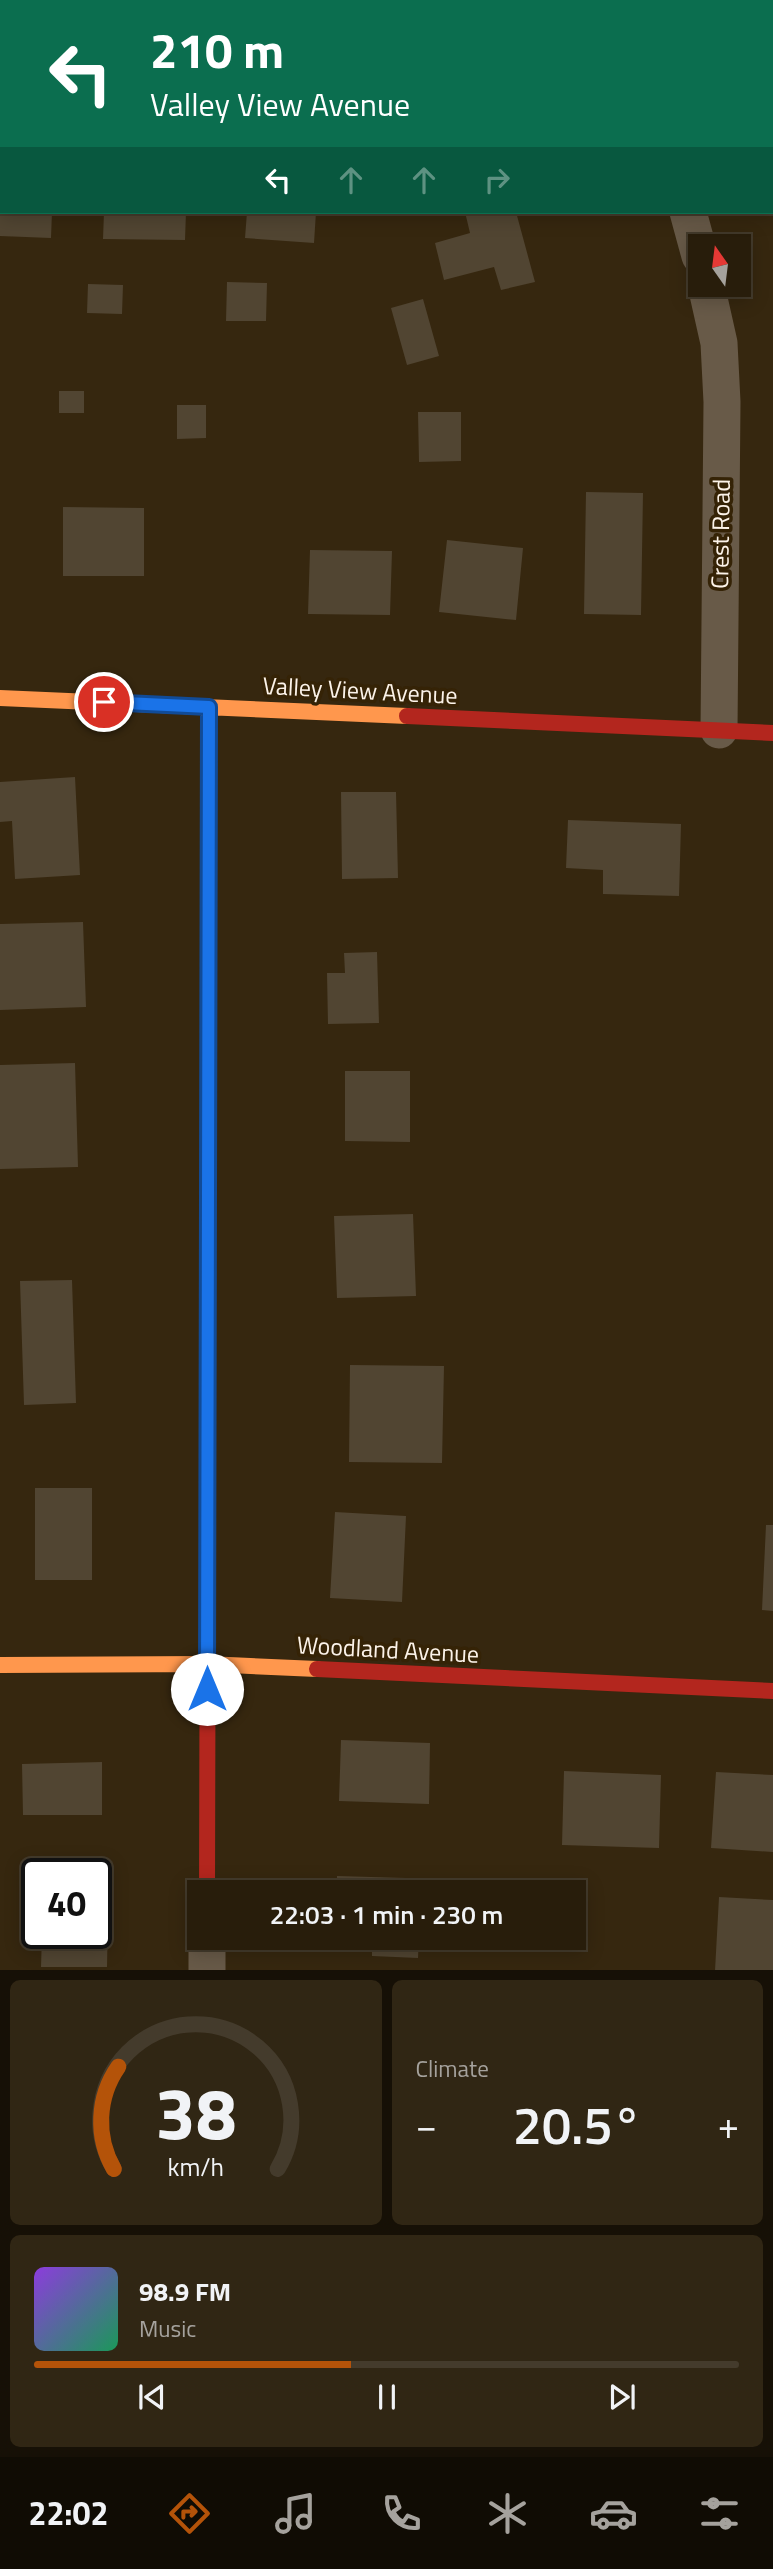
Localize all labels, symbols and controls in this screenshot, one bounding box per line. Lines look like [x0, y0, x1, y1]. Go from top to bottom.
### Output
text: 210 m [150, 12, 284, 87]
icon: left [35, 28, 126, 119]
text: Valley View Avenue [150, 80, 410, 128]
icon: left [259, 161, 297, 199]
icon: ahead [332, 161, 370, 199]
icon: ahead [405, 161, 443, 199]
icon: right [478, 161, 516, 199]
north arrow [688, 234, 751, 298]
map controls [688, 234, 751, 297]
street label: Crest Road [701, 479, 739, 589]
street label: Valley View Avenue [262, 667, 458, 713]
pin [74, 672, 134, 732]
icon: arrive [85, 683, 123, 721]
street label: Woodland Avenue [296, 1626, 480, 1672]
position arrow [170, 1652, 244, 1726]
speed limit sign: 40 [21, 1858, 112, 1949]
text: 22:03 · 1 min · 230 m [270, 1895, 503, 1934]
text: Climate [416, 2051, 489, 2086]
text: 38 [155, 2057, 237, 2167]
text: 20.5° [513, 2085, 642, 2164]
text: − [416, 2096, 437, 2154]
text: + [718, 2096, 739, 2154]
text: km/h [167, 2147, 224, 2185]
text: 98.9 FM [139, 2272, 231, 2311]
text: Music [139, 2311, 196, 2346]
icon: previous [133, 2378, 171, 2416]
icon: pause [368, 2378, 406, 2416]
icon: next [603, 2378, 641, 2416]
text: 22:02 [29, 2489, 108, 2537]
icon: directions [165, 2489, 214, 2538]
icon: music [271, 2489, 320, 2538]
icon: phone [377, 2489, 426, 2538]
icon: climate [483, 2489, 532, 2538]
icon: car [589, 2489, 638, 2538]
icon: filters [695, 2489, 744, 2538]

